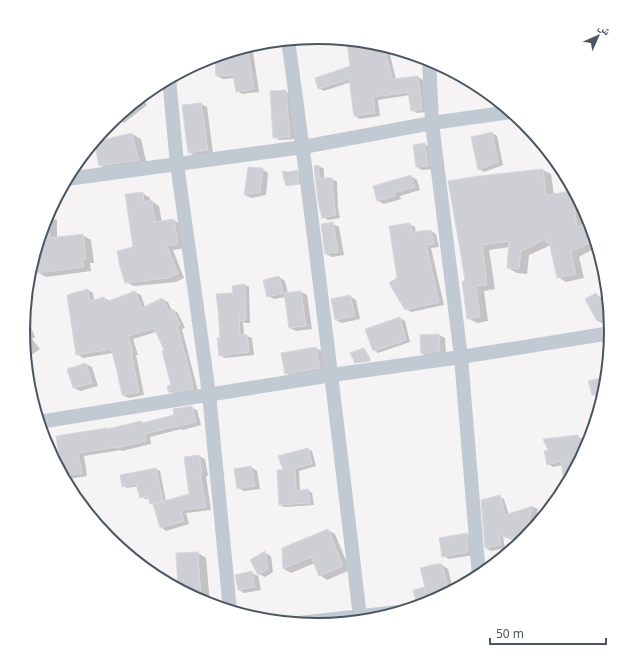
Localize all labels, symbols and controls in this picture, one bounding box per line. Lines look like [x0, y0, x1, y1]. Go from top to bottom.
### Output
north arrow [578, 16, 618, 56]
text: ش [595, 19, 615, 39]
scale bar [490, 620, 606, 646]
text: 50 m [496, 625, 524, 642]

